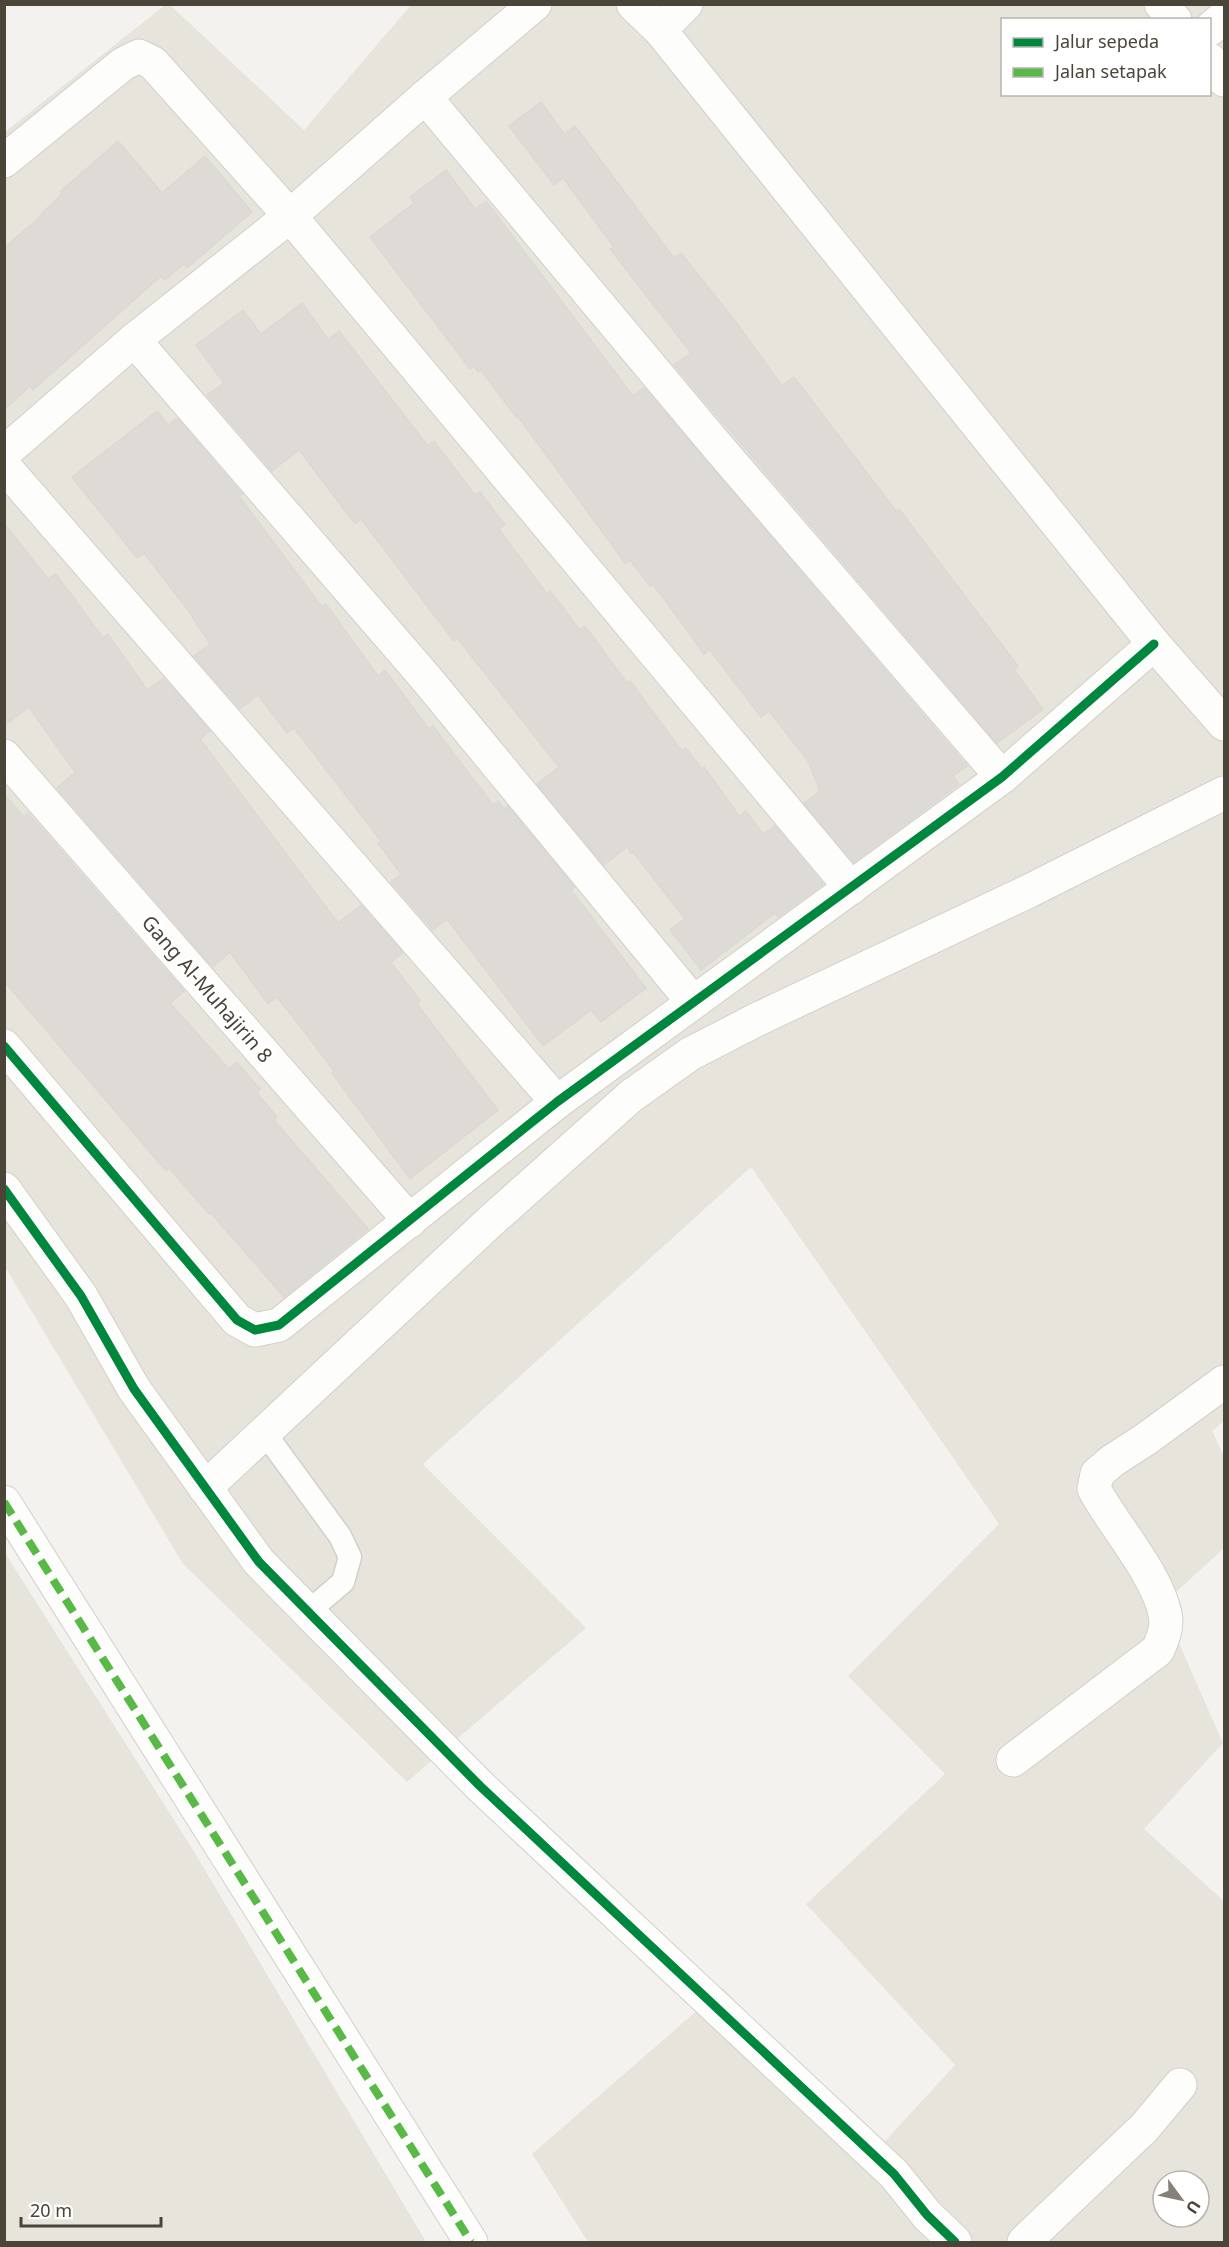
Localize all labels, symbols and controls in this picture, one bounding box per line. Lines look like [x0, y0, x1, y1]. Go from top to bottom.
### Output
legend [1001, 18, 1211, 96]
text: Jalur sepeda [1053, 29, 1159, 53]
text: Jalan setapak [1053, 59, 1167, 83]
street label: Gang Al-Muhajirin 8 [136, 909, 279, 1068]
north arrow [1151, 2169, 1211, 2229]
scale bar [21, 2190, 160, 2228]
text: U [1181, 2196, 1206, 2218]
text: 20 m [30, 2198, 72, 2222]

